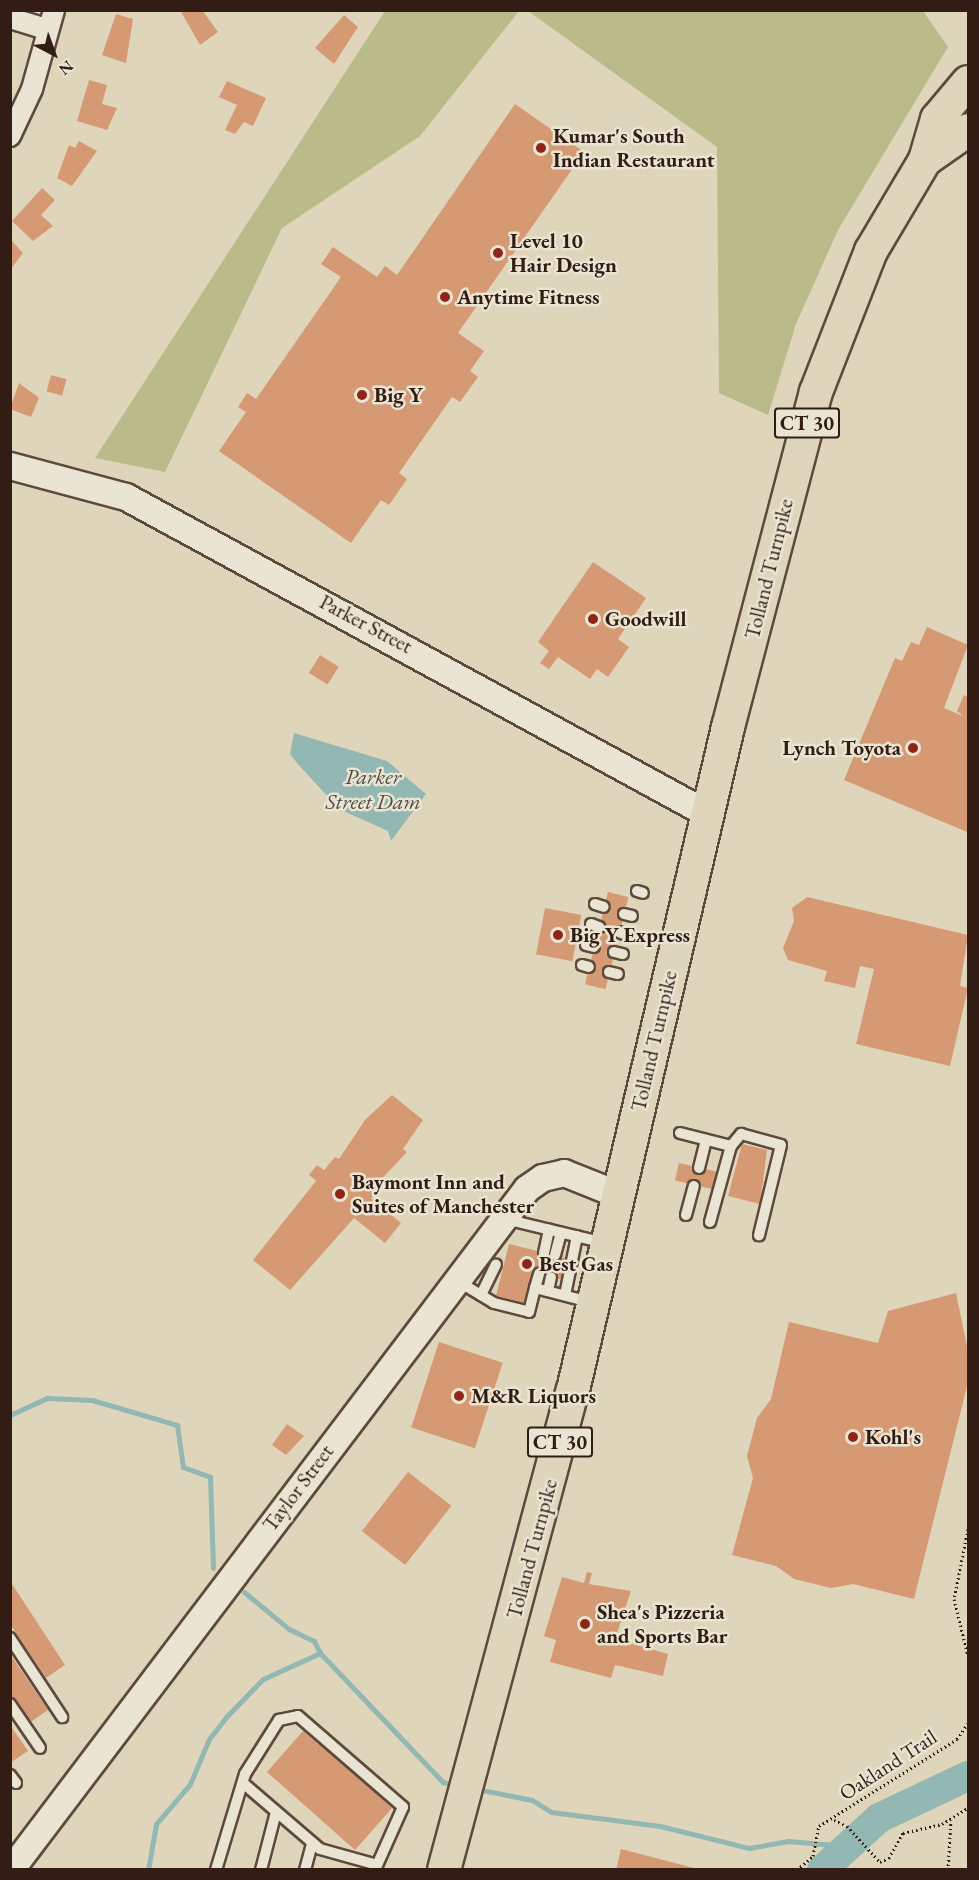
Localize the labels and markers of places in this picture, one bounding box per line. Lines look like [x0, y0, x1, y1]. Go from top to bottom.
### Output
place label: Kumar's South Indian Restaurant [553, 123, 715, 173]
marker: Kumar's South Indian Restaurant [534, 141, 548, 155]
place label: Level 10 Hair Design [510, 228, 617, 278]
marker: Level 10 Hair Design [491, 246, 505, 260]
place label: Anytime Fitness [457, 284, 600, 310]
marker: Anytime Fitness [438, 290, 452, 304]
place label: Big Y [374, 382, 423, 408]
marker: Big Y [355, 388, 369, 402]
place label: Goodwill [605, 606, 686, 632]
marker: Goodwill [586, 612, 600, 626]
place label: Lynch Toyota [783, 735, 901, 761]
marker: Lynch Toyota [906, 741, 920, 755]
place label: Big Y Express [570, 922, 690, 948]
marker: Big Y Express [551, 928, 565, 942]
place label: Baymont Inn and Suites of Manchester [352, 1169, 534, 1219]
marker: Baymont Inn and Suites of Manchester [333, 1187, 347, 1201]
place label: Best Gas [539, 1251, 613, 1277]
marker: Best Gas [520, 1257, 534, 1271]
place label: M&R Liquors [471, 1383, 596, 1409]
marker: M&R Liquors [452, 1389, 466, 1403]
place label: Kohl's [865, 1424, 921, 1450]
marker: Kohl's [846, 1430, 860, 1444]
place label: Shea's Pizzeria and Sports Bar [597, 1599, 727, 1649]
marker: Shea's Pizzeria and Sports Bar [578, 1617, 592, 1631]

